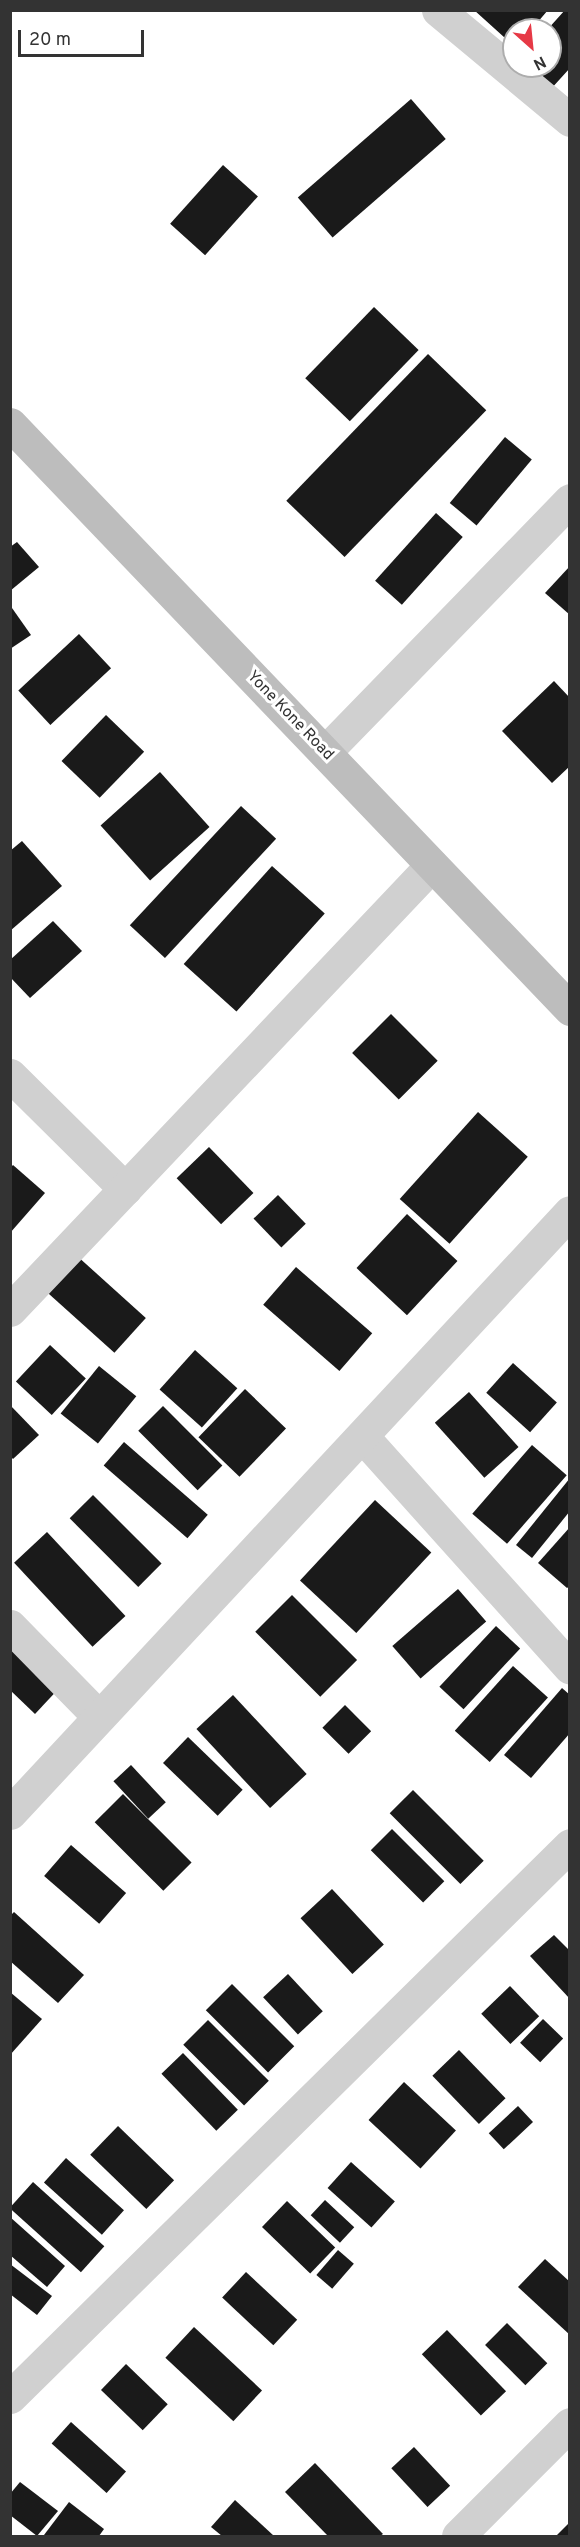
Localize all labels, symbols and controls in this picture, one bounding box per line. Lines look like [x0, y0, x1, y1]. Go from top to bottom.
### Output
scale bar [21, 18, 147, 56]
north arrow [502, 18, 562, 78]
text: 20 m [29, 29, 71, 52]
text: N [530, 51, 549, 74]
street label: Yone Kone Road [243, 667, 337, 765]

